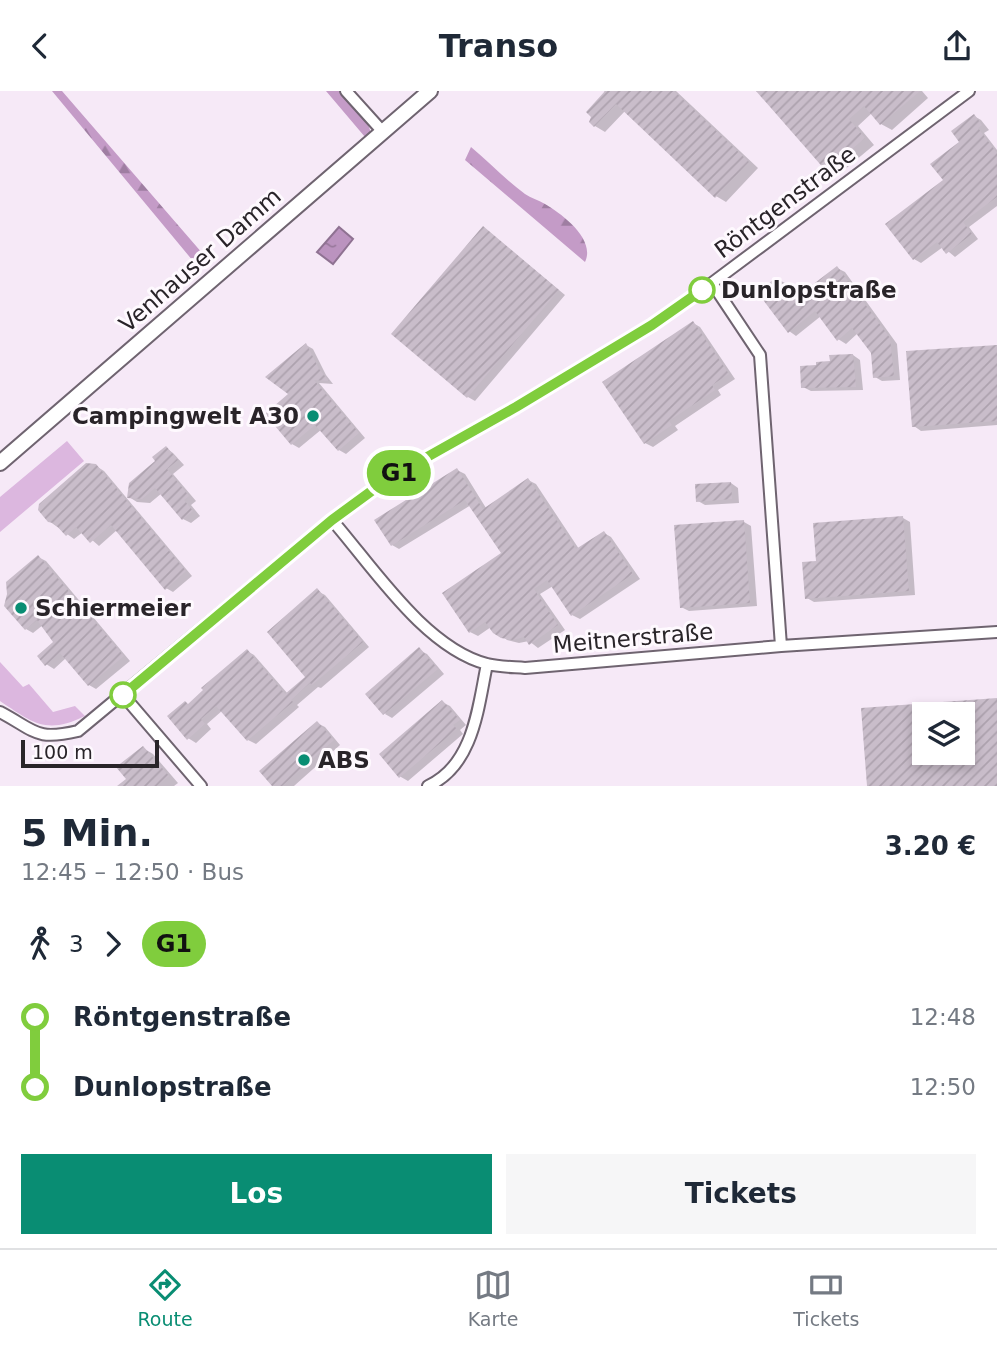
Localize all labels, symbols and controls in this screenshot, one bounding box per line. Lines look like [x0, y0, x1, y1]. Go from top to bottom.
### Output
icon: back [21, 27, 59, 65]
text: Transo [439, 27, 558, 65]
icon: share [938, 27, 976, 65]
street label: Röntgenstraße [710, 141, 860, 263]
street label: Venhauser Damm [114, 183, 286, 337]
marker: Dunlopstraße [689, 277, 715, 303]
place label: Dunlopstraße [721, 277, 897, 303]
place label: Campingwelt A30 [72, 403, 299, 429]
marker: Campingwelt A30 [305, 408, 321, 424]
line badge: G1 [368, 450, 430, 496]
text: G1 [381, 459, 417, 487]
place label: Schiermeier [35, 595, 191, 621]
marker: Schiermeier [13, 600, 29, 616]
street label: Meitnerstraße [552, 618, 714, 658]
unlabelled marker [110, 682, 136, 708]
map controls [912, 702, 975, 765]
button: layers [912, 702, 975, 765]
scale bar [21, 737, 159, 769]
text: 100 m [32, 741, 93, 763]
place label: ABS [318, 747, 370, 773]
marker: ABS [296, 752, 312, 768]
text: 5 Min. [21, 811, 153, 855]
text: 3.20 € [885, 831, 976, 861]
text: 12:45 – 12:50 · Bus [21, 859, 244, 885]
icon: walk [21, 925, 59, 963]
icon: forward [94, 925, 132, 963]
text: G1 [156, 930, 192, 958]
text: 3 [69, 931, 84, 957]
text: Röntgenstraße [73, 1002, 291, 1032]
text: 12:48 [910, 1004, 976, 1030]
text: Dunlopstraße [73, 1072, 272, 1102]
text: 12:50 [910, 1074, 976, 1100]
button: Los [21, 1154, 492, 1234]
button: Tickets [506, 1154, 976, 1234]
tab: Route [137, 1266, 193, 1330]
tab: Karte [468, 1266, 518, 1330]
tab: Tickets [793, 1266, 859, 1330]

